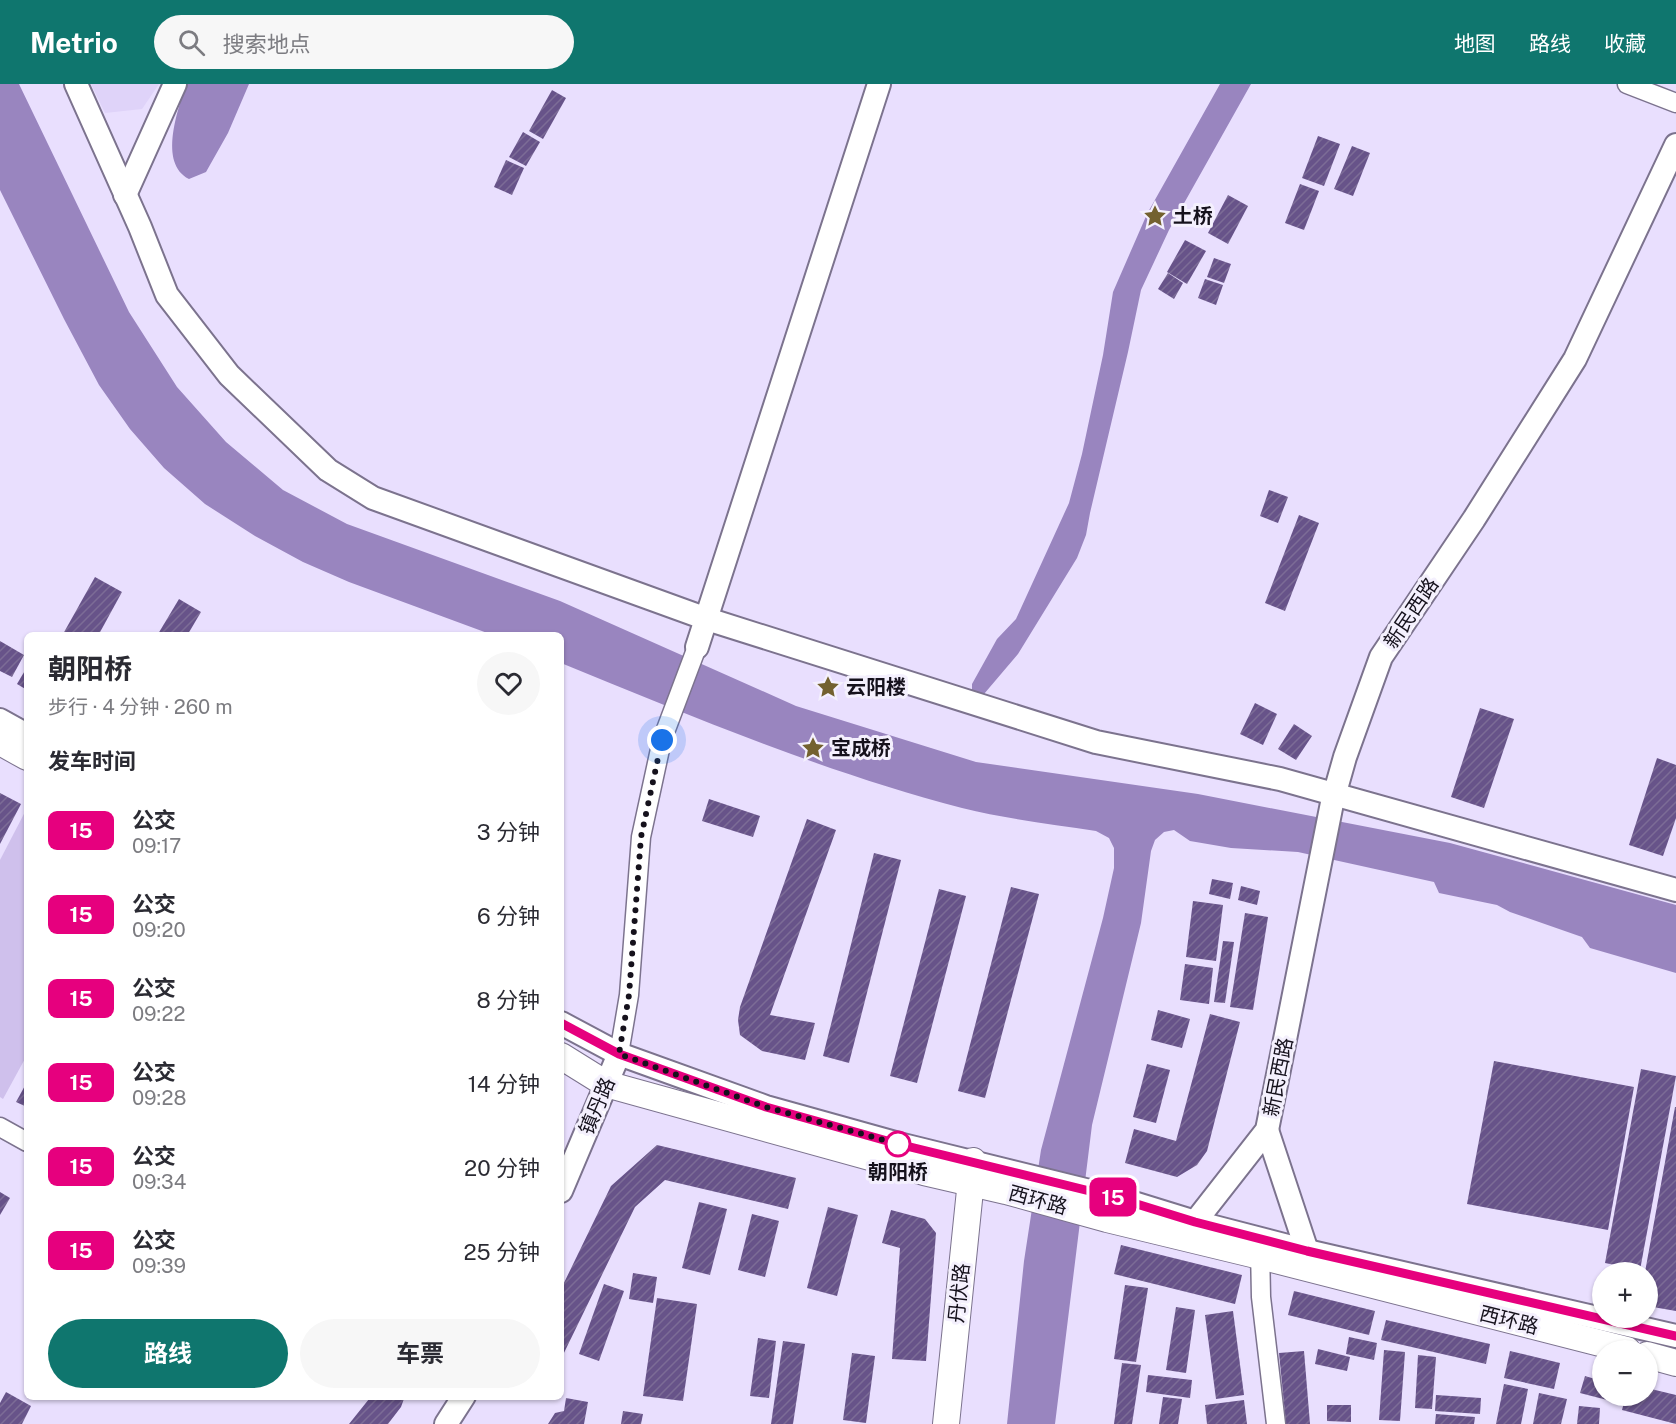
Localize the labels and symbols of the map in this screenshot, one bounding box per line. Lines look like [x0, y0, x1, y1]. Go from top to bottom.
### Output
place icon: 土桥 [1142, 203, 1168, 229]
place label: 土桥 [1173, 204, 1213, 228]
street label: 新民西路 [1379, 573, 1443, 653]
place icon: 云阳楼 [815, 674, 841, 700]
place label: 云阳楼 [846, 675, 906, 699]
your location [647, 725, 677, 755]
place icon: 宝成桥 [800, 735, 826, 761]
place label: 宝成桥 [831, 736, 891, 760]
street label: 新民西路 [1259, 1035, 1297, 1119]
street label: 镇丹路 [574, 1074, 620, 1138]
marker: 朝阳桥 [885, 1131, 911, 1157]
place label: 朝阳桥 [868, 1160, 928, 1184]
line badge: 15 [1086, 1178, 1140, 1216]
street label: 西环路 [1006, 1181, 1070, 1219]
street label: 丹伏路 [944, 1262, 974, 1324]
street label: 西环路 [1477, 1301, 1541, 1339]

